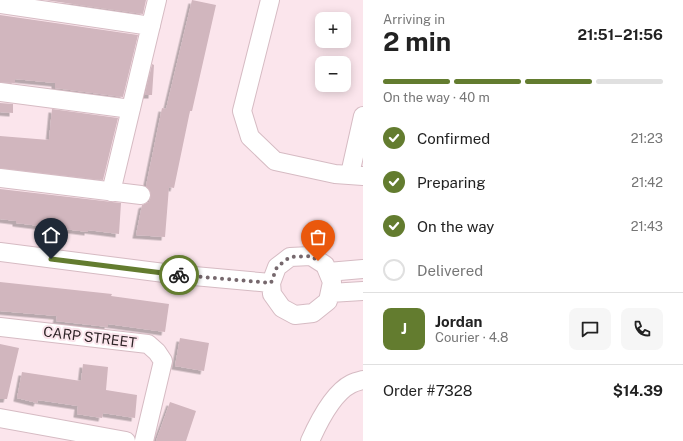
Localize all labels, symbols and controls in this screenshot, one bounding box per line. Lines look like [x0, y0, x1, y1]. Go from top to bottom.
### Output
map controls [315, 12, 351, 92]
button: + [315, 12, 351, 48]
text: Arriving in [383, 12, 445, 27]
text: 2 min [383, 26, 451, 57]
text: 21:51–21:56 [578, 26, 663, 43]
button: − [315, 56, 351, 92]
text: On the way · 40 m [383, 90, 490, 105]
icon: check [383, 127, 405, 149]
text: Confirmed [417, 130, 490, 147]
text: 21:23 [631, 131, 663, 146]
icon: check [383, 171, 405, 193]
text: Preparing [417, 174, 486, 191]
text: 21:42 [631, 175, 663, 190]
icon: check [383, 215, 405, 237]
pin [34, 218, 68, 259]
text: On the way [417, 218, 494, 235]
text: 21:43 [631, 219, 663, 234]
pin [301, 220, 335, 261]
icon: home [40, 224, 62, 246]
icon: bag [307, 226, 329, 248]
courier [159, 255, 199, 295]
text: Delivered [417, 262, 483, 279]
icon: bike [168, 264, 190, 286]
button: chat [569, 308, 611, 350]
button: phone [621, 308, 663, 350]
text: Jordan [435, 313, 482, 330]
text: J [401, 320, 407, 337]
street label: CARP STREET [42, 323, 138, 351]
text: Courier · 4.8 [435, 330, 508, 345]
text: Order #7328 [383, 382, 472, 399]
text: $14.39 [613, 382, 663, 399]

